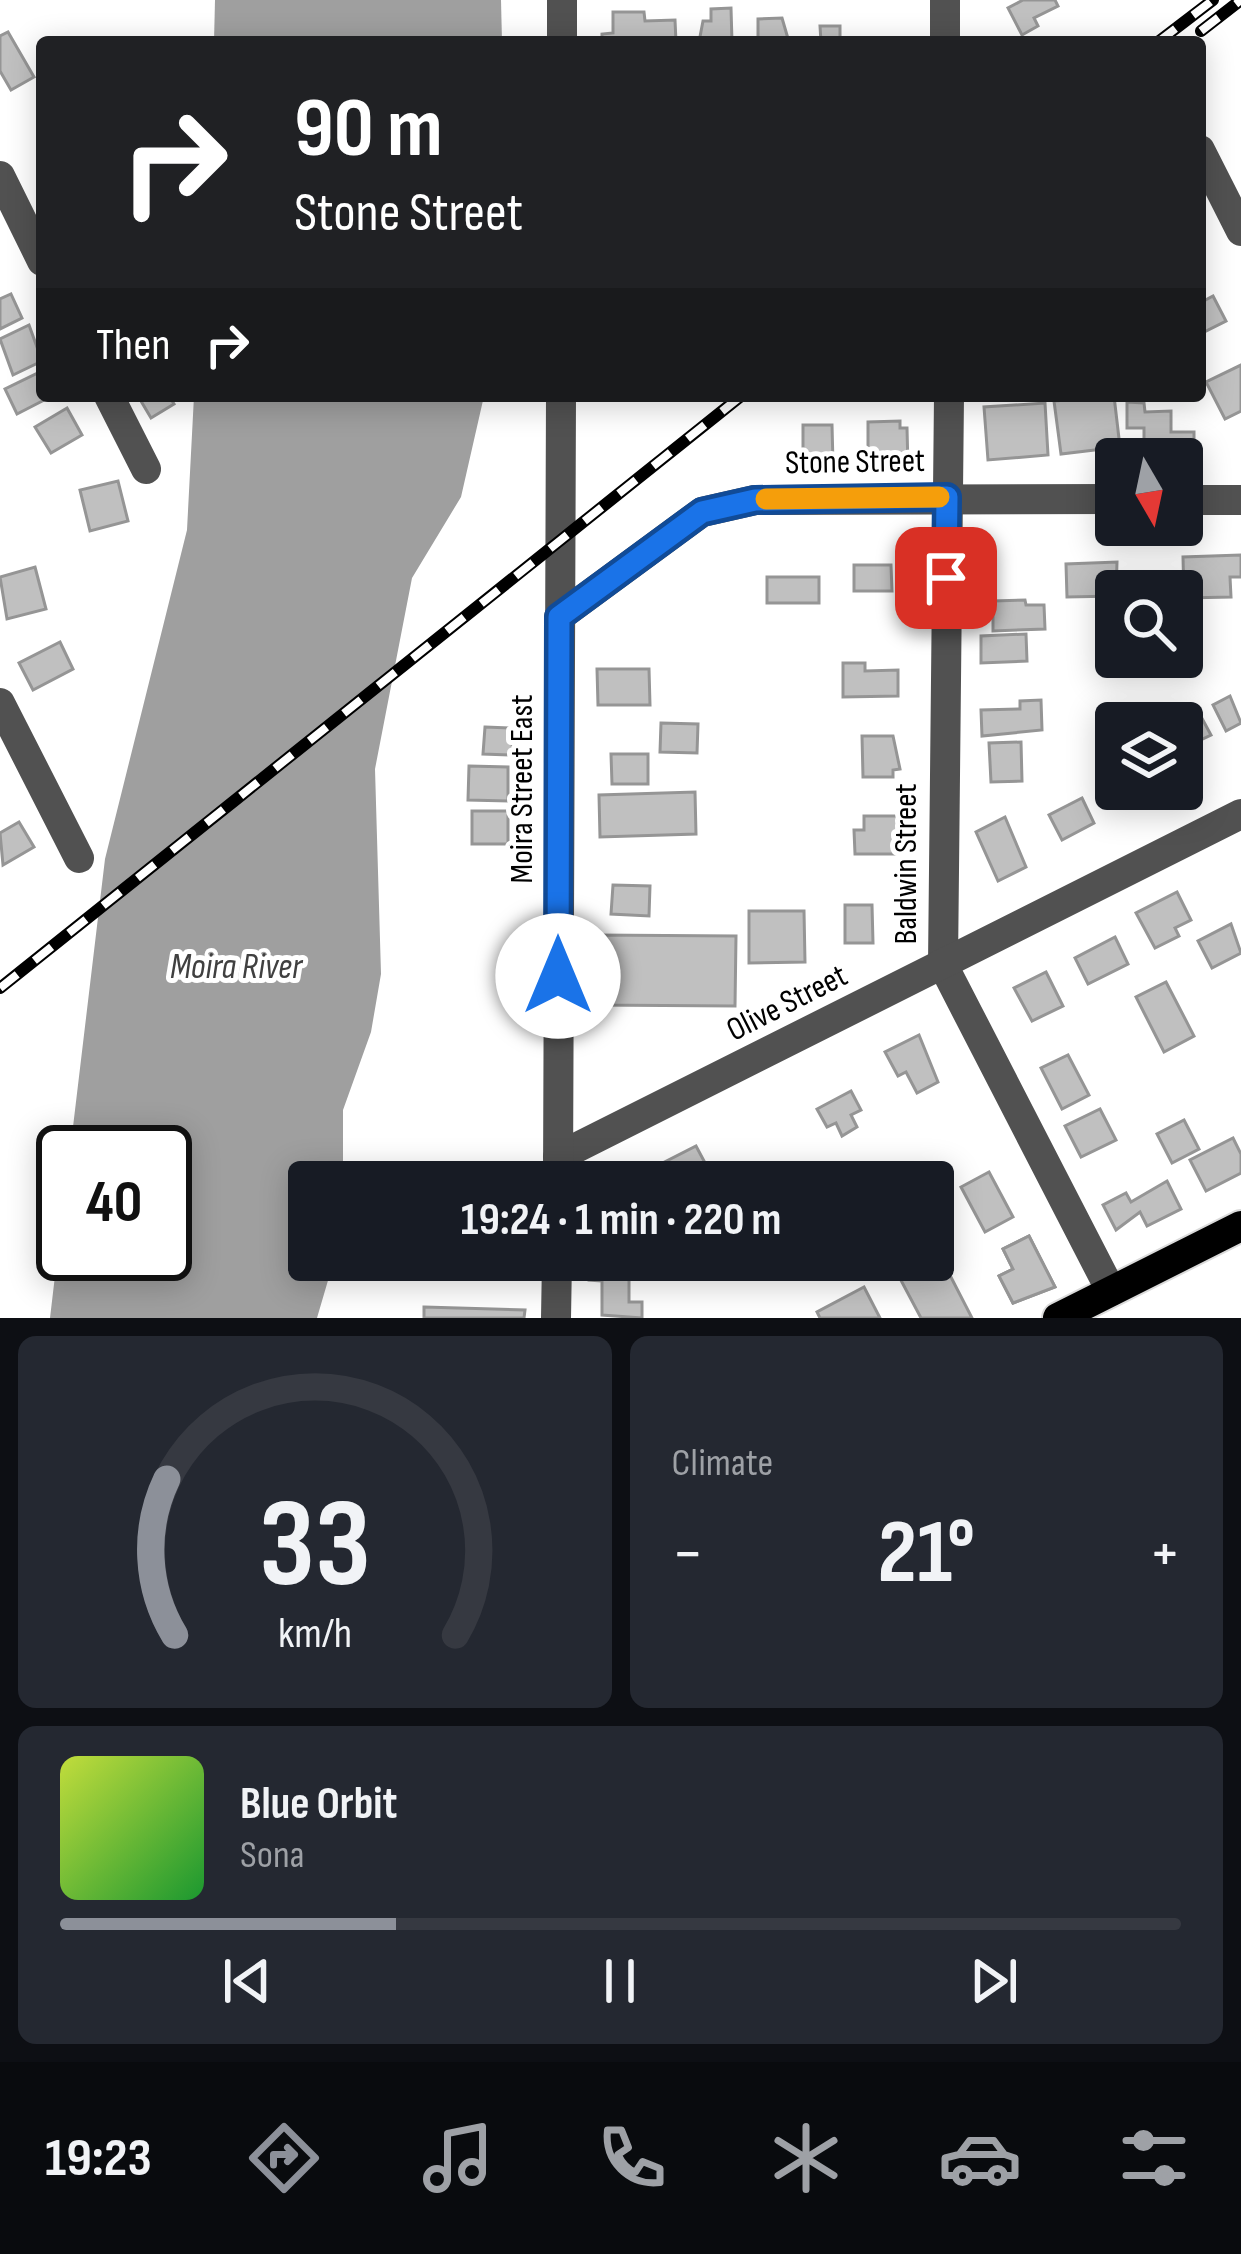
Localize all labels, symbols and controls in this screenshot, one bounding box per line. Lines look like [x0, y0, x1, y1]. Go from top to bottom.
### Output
text: 90 m [294, 79, 443, 180]
icon: right [96, 84, 252, 240]
text: Stone Street [294, 181, 523, 246]
icon: right [194, 312, 260, 378]
text: Then [96, 318, 170, 373]
north arrow [1095, 438, 1203, 546]
map controls [1095, 438, 1203, 810]
street label: Stone Street [785, 441, 925, 483]
pin [895, 527, 997, 629]
icon: arrive [913, 545, 979, 611]
button: search [1095, 570, 1203, 678]
street label: Moira Street East [502, 695, 542, 883]
button: layers [1095, 702, 1203, 810]
street label: Baldwin Street [886, 783, 926, 945]
position arrow [495, 913, 621, 1039]
water label: Moira River [170, 946, 304, 989]
street label: Olive Street [720, 956, 854, 1050]
speed limit sign: 40 [36, 1125, 192, 1281]
text: 19:24 · 1 min · 220 m [461, 1193, 781, 1248]
text: Climate [672, 1440, 773, 1487]
text: 33 [259, 1472, 371, 1621]
text: 21° [877, 1500, 975, 1608]
text: − [672, 1515, 704, 1594]
text: + [1149, 1515, 1181, 1594]
text: km/h [278, 1608, 352, 1660]
text: Blue Orbit [240, 1777, 397, 1832]
text: Sona [240, 1832, 305, 1879]
icon: previous [214, 1948, 280, 2014]
icon: pause [587, 1948, 653, 2014]
icon: next [961, 1948, 1027, 2014]
icon: directions [242, 2116, 326, 2200]
icon: music [416, 2116, 500, 2200]
icon: phone [590, 2116, 674, 2200]
icon: climate [764, 2116, 848, 2200]
icon: car [938, 2116, 1022, 2200]
icon: filters [1112, 2116, 1196, 2200]
text: 19:23 [45, 2126, 152, 2191]

